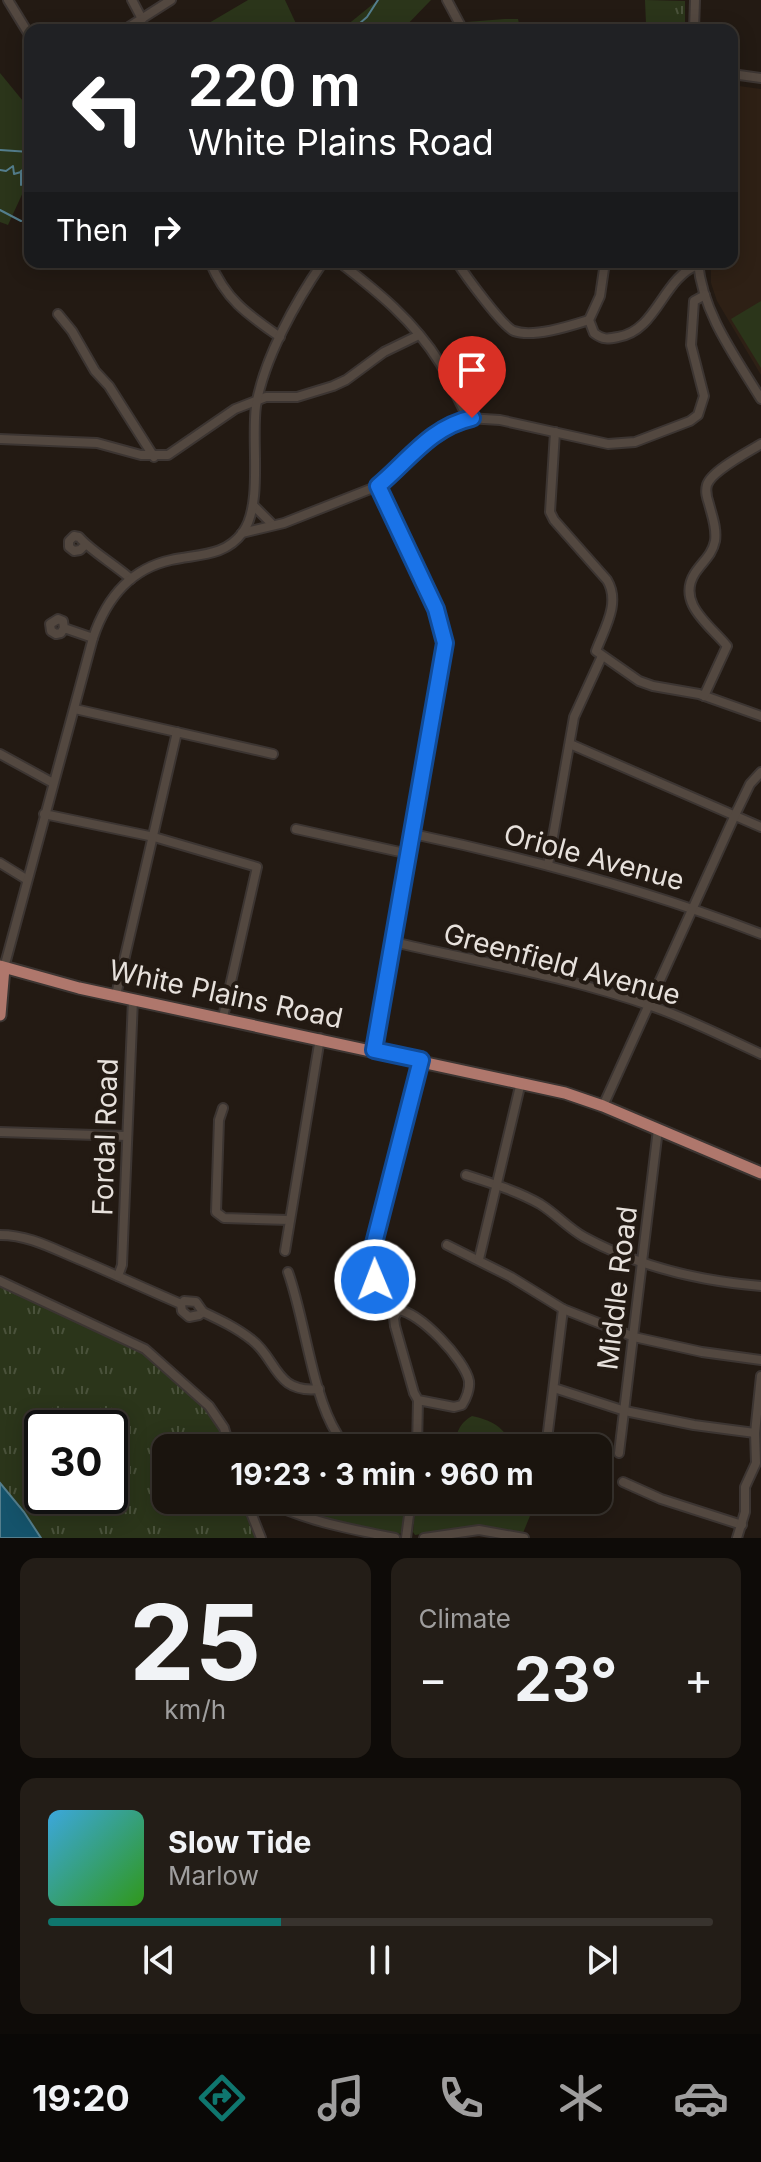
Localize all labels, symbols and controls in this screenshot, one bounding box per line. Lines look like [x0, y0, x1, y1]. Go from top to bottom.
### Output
text: 220 m [188, 52, 361, 120]
icon: left [56, 56, 160, 160]
text: White Plains Road [188, 120, 494, 164]
icon: right [144, 208, 188, 252]
text: Then [56, 212, 128, 248]
pin [438, 336, 506, 418]
icon: arrive [450, 348, 494, 392]
street label: Oriole Avenue [500, 817, 688, 897]
street label: Greenfield Avenue [440, 916, 684, 1012]
street label: White Plains Road [106, 953, 346, 1035]
street label: Fordal Road [85, 1058, 125, 1216]
street label: Middle Road [590, 1204, 644, 1372]
position arrow [333, 1238, 417, 1322]
speed limit sign: 30 [24, 1410, 128, 1514]
text: 19:23 · 3 min · 960 m [230, 1456, 534, 1492]
text: 25 [129, 1579, 261, 1705]
text: Climate [419, 1603, 511, 1634]
text: 23° [514, 1643, 618, 1715]
text: − [419, 1652, 448, 1706]
text: + [684, 1652, 713, 1706]
text: km/h [164, 1694, 226, 1725]
text: Slow Tide [168, 1824, 311, 1860]
text: Marlow [168, 1860, 259, 1891]
icon: previous [137, 1938, 181, 1982]
icon: pause [358, 1938, 402, 1982]
icon: next [580, 1938, 624, 1982]
icon: directions [194, 2070, 250, 2126]
icon: music [313, 2070, 369, 2126]
icon: phone [433, 2070, 489, 2126]
icon: climate [553, 2070, 609, 2126]
icon: car [673, 2070, 729, 2126]
text: 19:20 [32, 2076, 130, 2120]

